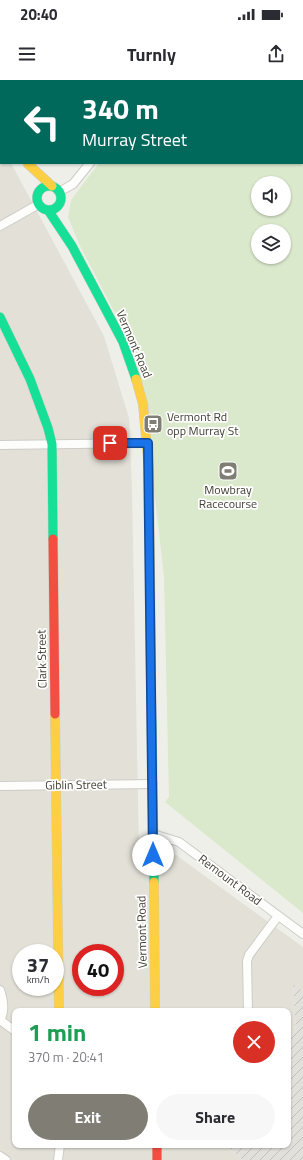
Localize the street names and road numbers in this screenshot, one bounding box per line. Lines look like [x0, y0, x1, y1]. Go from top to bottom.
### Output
street label: Vermont Road [112, 307, 157, 381]
street label: Clark Street [31, 629, 52, 689]
street label: Giblin Street [45, 774, 108, 795]
street label: Remount Road [195, 849, 266, 910]
street label: Vermont Road [131, 896, 152, 968]

